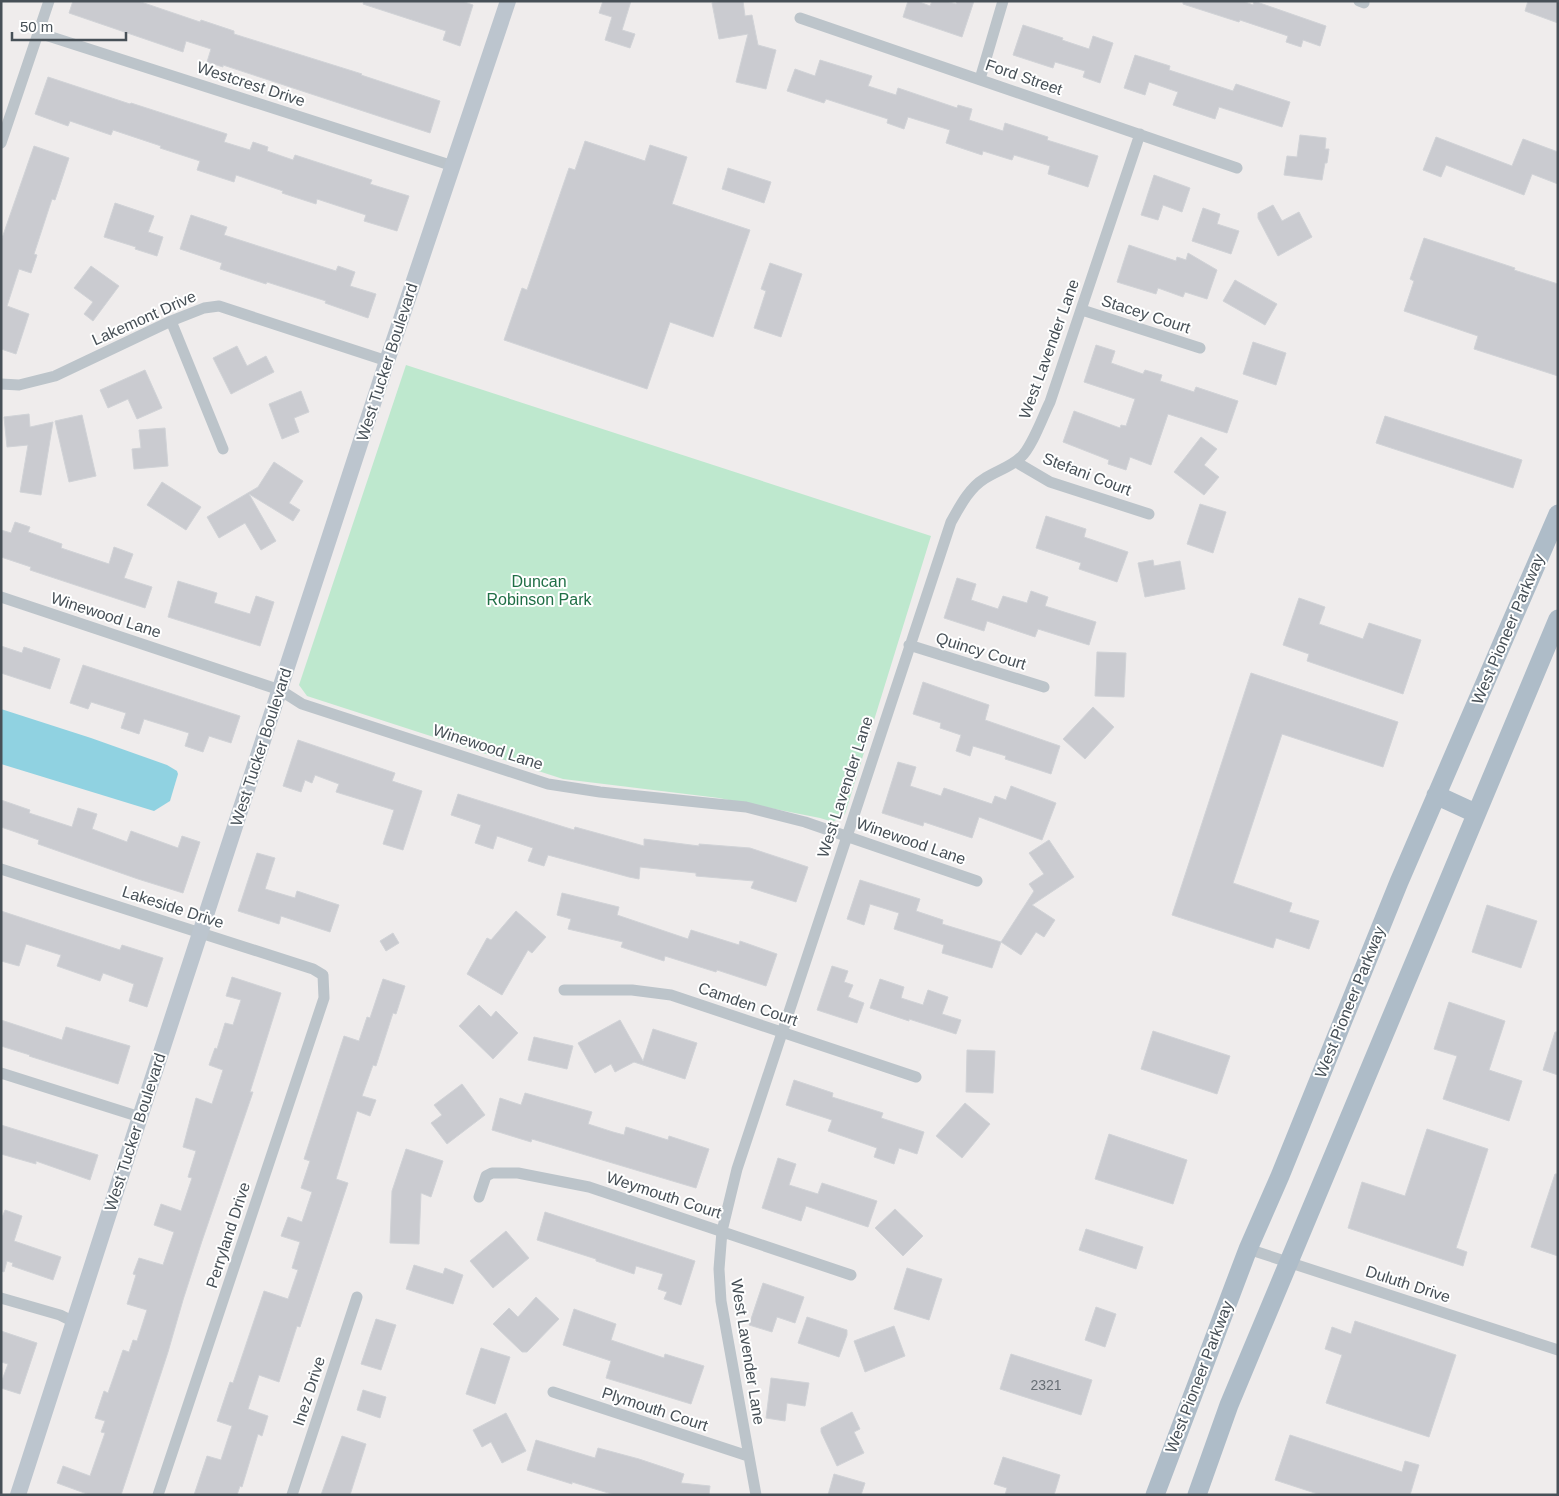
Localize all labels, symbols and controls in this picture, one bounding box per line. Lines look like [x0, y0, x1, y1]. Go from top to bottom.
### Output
scale bar [12, 10, 126, 42]
text: 50 m [20, 18, 53, 35]
street label: Ford Street [983, 56, 1065, 98]
street label: Westcrest Drive [195, 59, 307, 110]
street label: West Lavender Lane [1016, 277, 1082, 421]
street label: West Tucker Boulevard [353, 281, 421, 443]
street label: Lakemont Drive [89, 287, 199, 349]
street label: Stacey Court [1099, 292, 1193, 337]
street label: Stefani Court [1040, 449, 1134, 499]
street label: West Pioneer Parkway [1469, 551, 1547, 707]
park label: Duncan Robinson Park [487, 573, 592, 608]
street label: Winewood Lane [49, 589, 163, 641]
street label: Quincy Court [934, 629, 1029, 673]
street label: West Tucker Boulevard [227, 666, 295, 828]
street label: West Lavender Lane [814, 714, 876, 860]
street label: Winewood Lane [431, 721, 545, 773]
street label: Winewood Lane [854, 814, 968, 868]
street label: Lakeside Drive [120, 883, 226, 931]
street label: West Pioneer Parkway [1312, 924, 1388, 1080]
street label: Camden Court [696, 979, 800, 1029]
street label: West Tucker Boulevard [101, 1051, 169, 1213]
street label: Weymouth Court [604, 1168, 724, 1222]
street label: Perryland Drive [203, 1180, 253, 1290]
street label: Duluth Drive [1364, 1262, 1453, 1306]
street label: West Lavender Lane [728, 1278, 768, 1426]
street label: West Pioneer Parkway [1162, 1299, 1236, 1455]
street label: Inez Drive [290, 1354, 328, 1428]
house number: 2321 [1030, 1377, 1062, 1393]
street label: Plymouth Court [600, 1384, 711, 1434]

